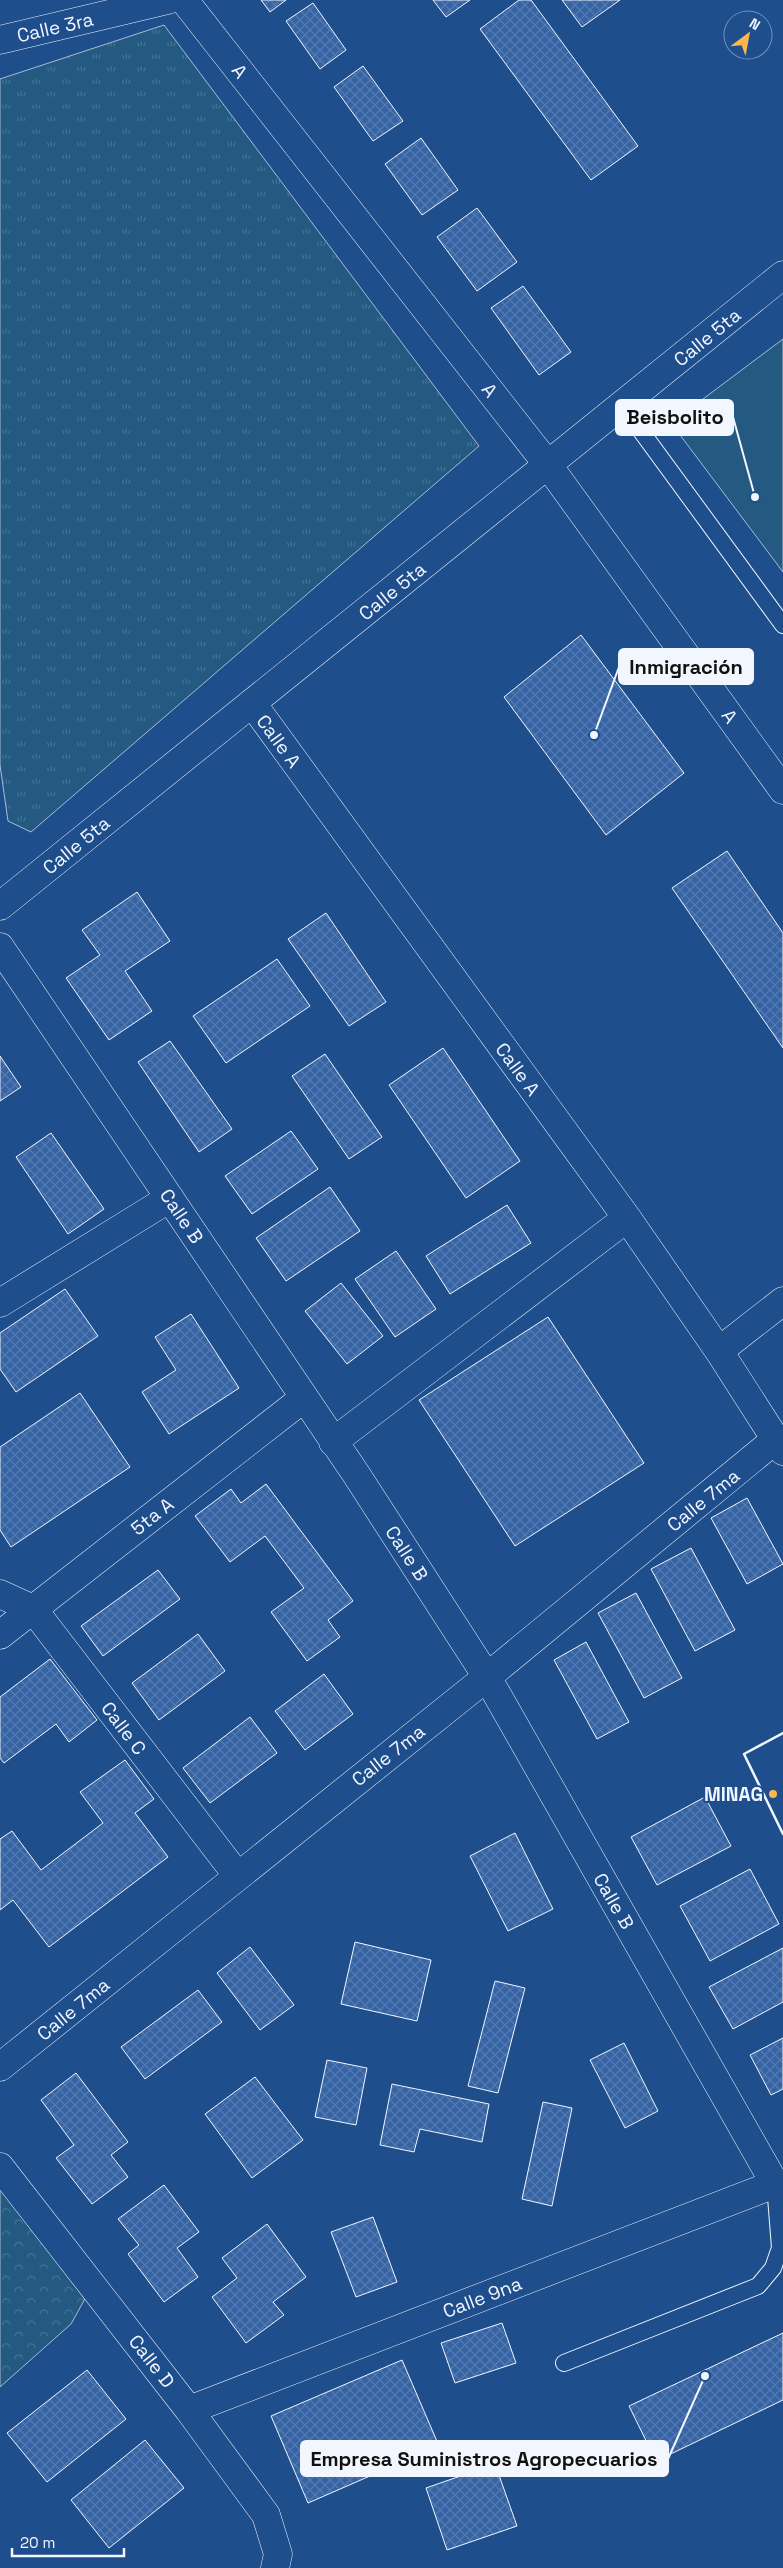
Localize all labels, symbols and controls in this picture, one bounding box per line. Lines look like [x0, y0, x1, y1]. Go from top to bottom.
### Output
street label: Calle 3ra [14, 7, 96, 48]
north arrow [723, 10, 773, 60]
text: N [746, 14, 764, 34]
street label: A [226, 59, 253, 84]
street label: Calle 5ta [669, 303, 746, 372]
street label: A [476, 378, 503, 403]
callout: Beisbolito [616, 400, 733, 435]
text: Beisbolito [626, 404, 724, 430]
street label: Calle 5ta [354, 557, 431, 626]
callout: Inmigración [619, 649, 753, 684]
text: Inmigración [629, 654, 743, 680]
street label: A [716, 704, 743, 729]
street label: Calle A [251, 710, 306, 773]
street label: Calle 5ta [38, 811, 115, 880]
street label: Calle A [490, 1038, 545, 1101]
street label: Calle B [154, 1184, 209, 1249]
street label: Calle 7ma [662, 1463, 745, 1537]
street label: 5ta A [126, 1492, 179, 1541]
street label: Calle B [379, 1521, 434, 1586]
street label: Calle C [95, 1697, 152, 1760]
street label: Calle 7ma [347, 1719, 430, 1792]
place label: MINAG [704, 1782, 763, 1807]
marker: MINAG [767, 1788, 779, 1800]
street label: Calle B [587, 1869, 640, 1934]
street label: Calle 7ma [32, 1972, 115, 2046]
street label: Calle 9na [439, 2271, 525, 2324]
street label: Calle D [123, 2330, 180, 2393]
callout: Empresa Suministros Agropecuarios [301, 2441, 668, 2476]
text: Empresa Suministros Agropecuarios [310, 2446, 658, 2472]
scale bar [12, 2526, 125, 2558]
text: 20 m [20, 2533, 55, 2552]

